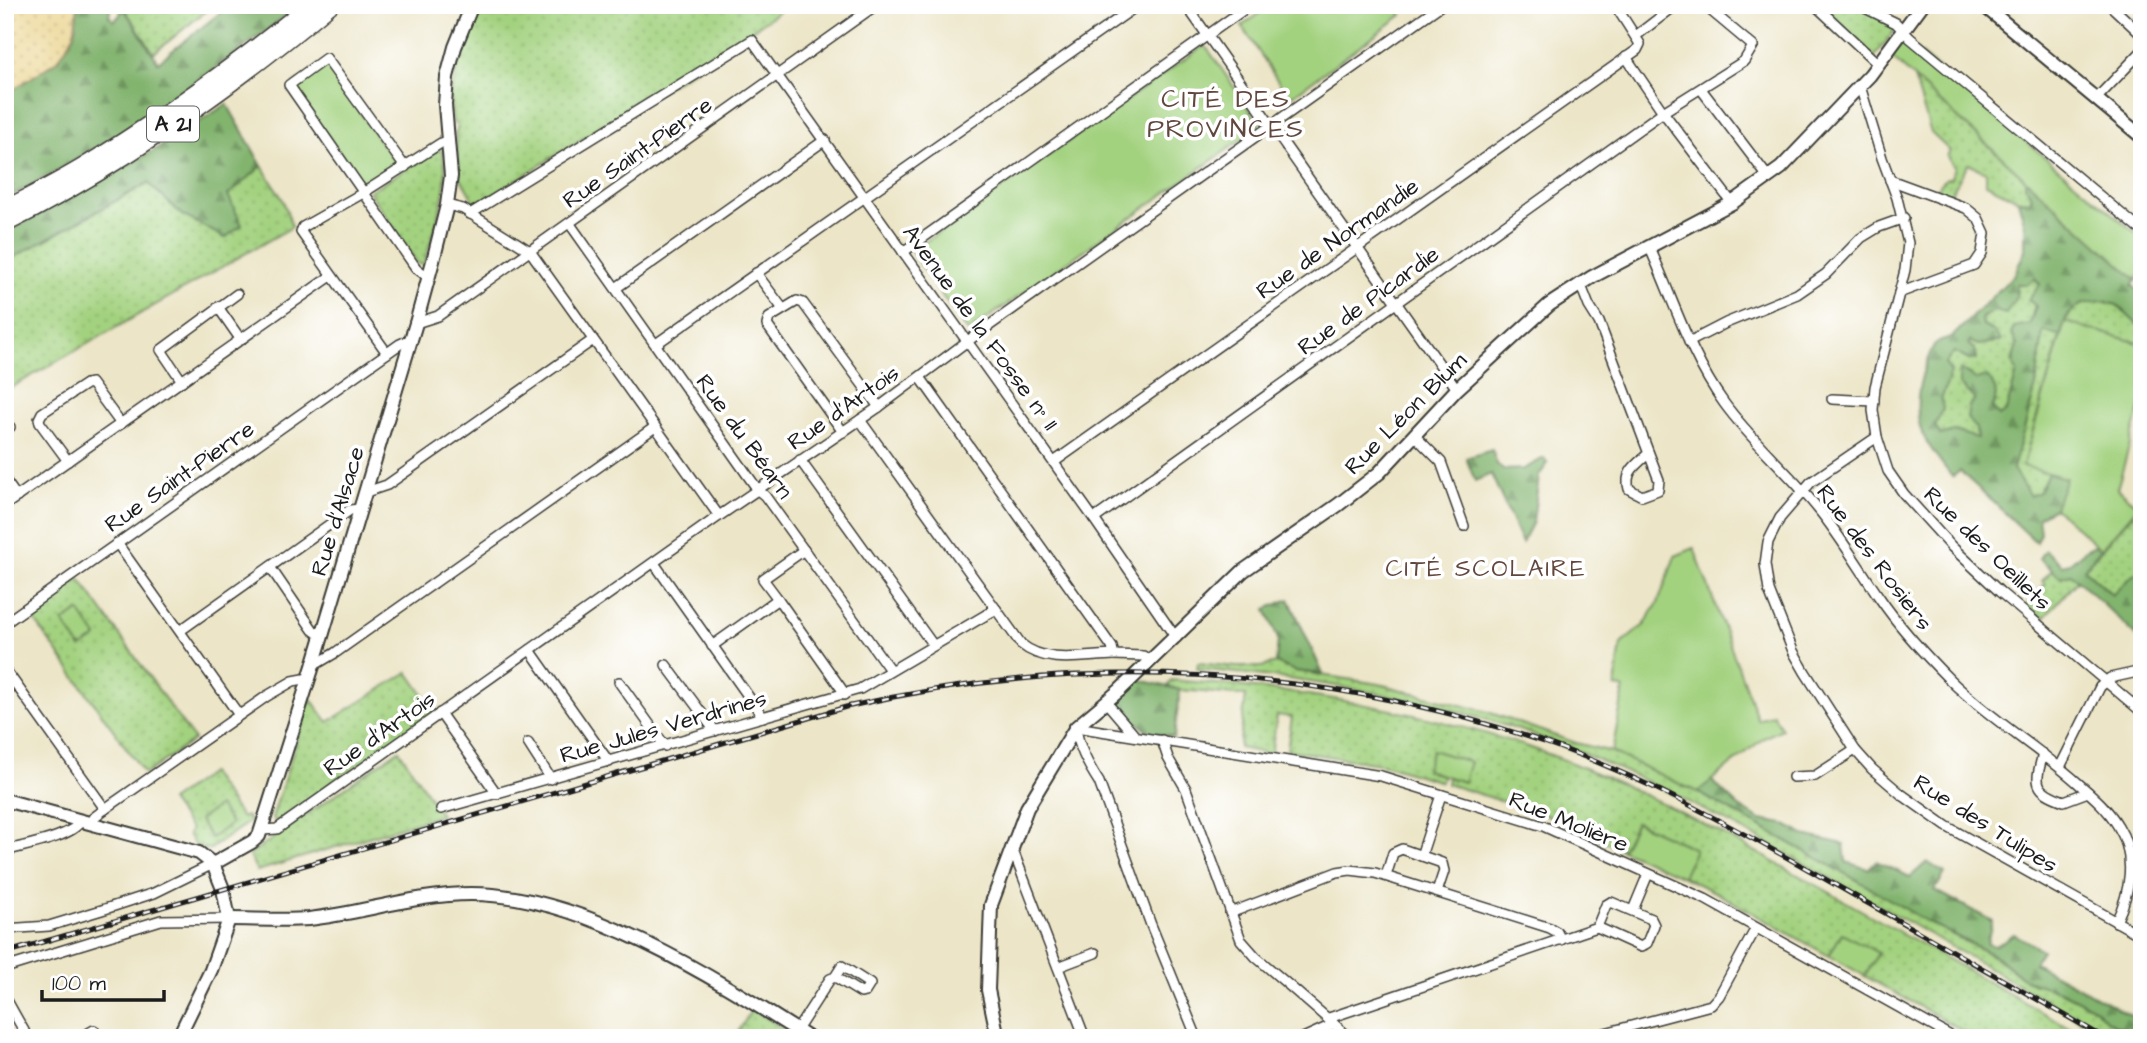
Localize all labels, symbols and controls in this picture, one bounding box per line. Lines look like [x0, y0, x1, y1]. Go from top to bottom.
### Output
district label: CITÉ DES PROVINCES [1147, 81, 1305, 147]
street label: Rue Saint-Pierre [556, 89, 719, 216]
road number: A 21 [147, 106, 199, 142]
street label: Rue de Normandie [1250, 171, 1425, 307]
street label: Avenue de la Fosse n° 11 [895, 218, 1066, 437]
street label: Rue de Picardie [1291, 238, 1446, 363]
street label: Rue Léon Blum [1337, 345, 1474, 482]
street label: Rue d'Artois [781, 357, 906, 458]
street label: Rue du Béarn [688, 368, 800, 505]
street label: Rue Saint-Pierre [98, 413, 261, 540]
street label: Rue d'Alsace [303, 443, 373, 580]
street label: Rue des Rosiers [1809, 478, 1940, 637]
street label: Rue des Oeillets [1916, 479, 2058, 618]
district label: CITÉ SCOLAIRE [1386, 552, 1586, 586]
street label: Rue Jules Verdrines [556, 682, 770, 772]
street label: Rue d'Artois [317, 683, 442, 784]
street label: Rue des Tulipes [1907, 767, 2064, 881]
street label: Rue Molière [1504, 783, 1633, 860]
scale bar [42, 959, 164, 1003]
text: 100 m [52, 969, 107, 998]

